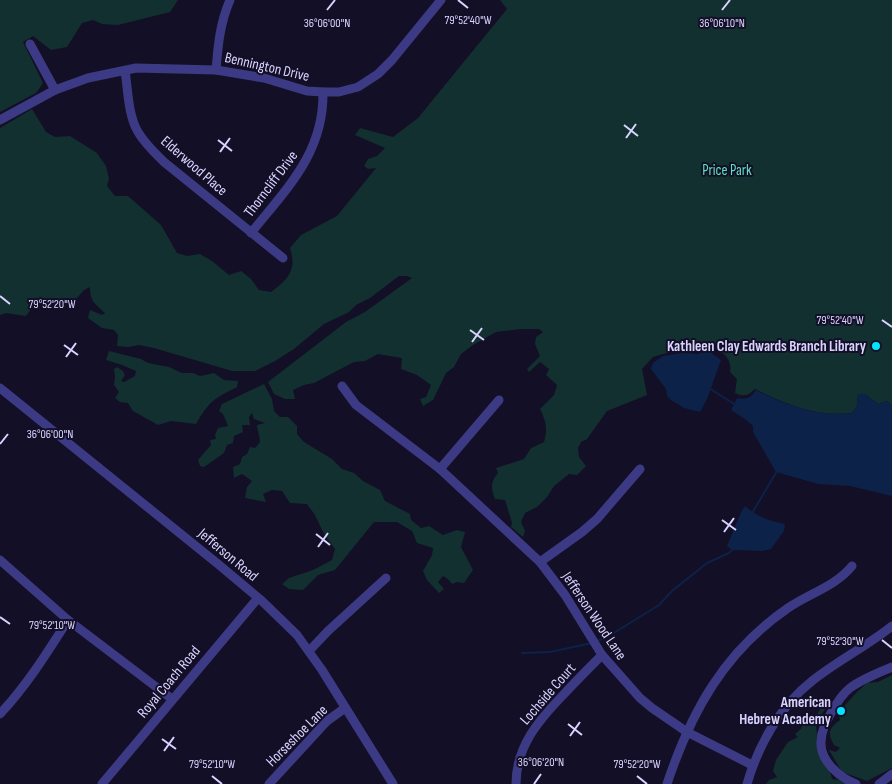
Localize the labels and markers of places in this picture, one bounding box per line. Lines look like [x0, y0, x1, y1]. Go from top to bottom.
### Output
place label: Kathleen Clay Edwards Branch Library [667, 337, 867, 356]
marker: Kathleen Clay Edwards Branch Library [870, 340, 882, 352]
place label: American Hebrew Academy [739, 693, 832, 729]
marker: American Hebrew Academy [835, 705, 847, 717]

